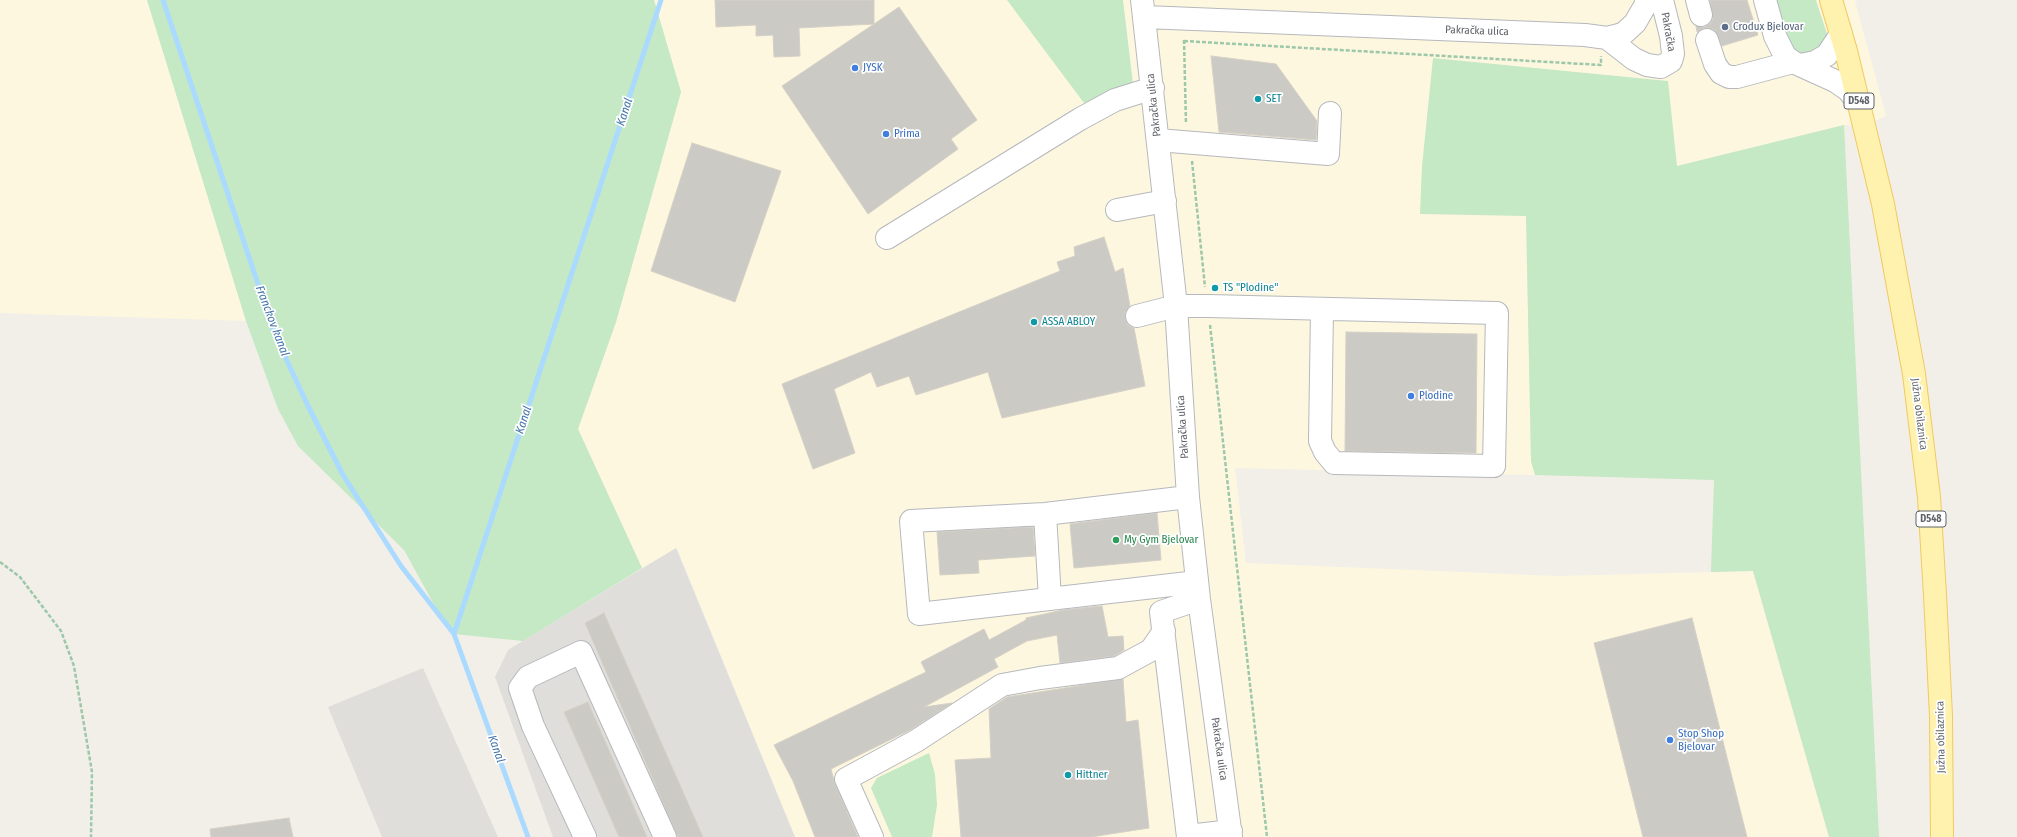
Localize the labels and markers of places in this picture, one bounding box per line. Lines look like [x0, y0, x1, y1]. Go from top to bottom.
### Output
place label: Crodux Bjelovar [1733, 20, 1804, 34]
marker: Crodux Bjelovar [1720, 22, 1730, 32]
place label: JYSK [863, 61, 883, 75]
marker: JYSK [850, 63, 860, 73]
place label: SET [1266, 92, 1282, 106]
marker: SET [1253, 94, 1263, 104]
place label: Prima [894, 127, 920, 141]
marker: Prima [881, 129, 891, 139]
place label: TS "Plodine" [1223, 281, 1278, 295]
marker: TS "Plodine" [1210, 283, 1220, 293]
place label: ASSA ABLOY [1042, 315, 1095, 329]
marker: ASSA ABLOY [1029, 317, 1039, 327]
place label: Plodine [1419, 389, 1453, 403]
marker: Plodine [1406, 391, 1416, 401]
place label: My Gym Bjelovar [1124, 533, 1198, 547]
marker: My Gym Bjelovar [1111, 535, 1121, 545]
place label: Stop Shop Bjelovar [1678, 727, 1724, 753]
marker: Stop Shop Bjelovar [1665, 735, 1675, 745]
place label: Hittner [1076, 768, 1108, 782]
marker: Hittner [1063, 770, 1073, 780]

